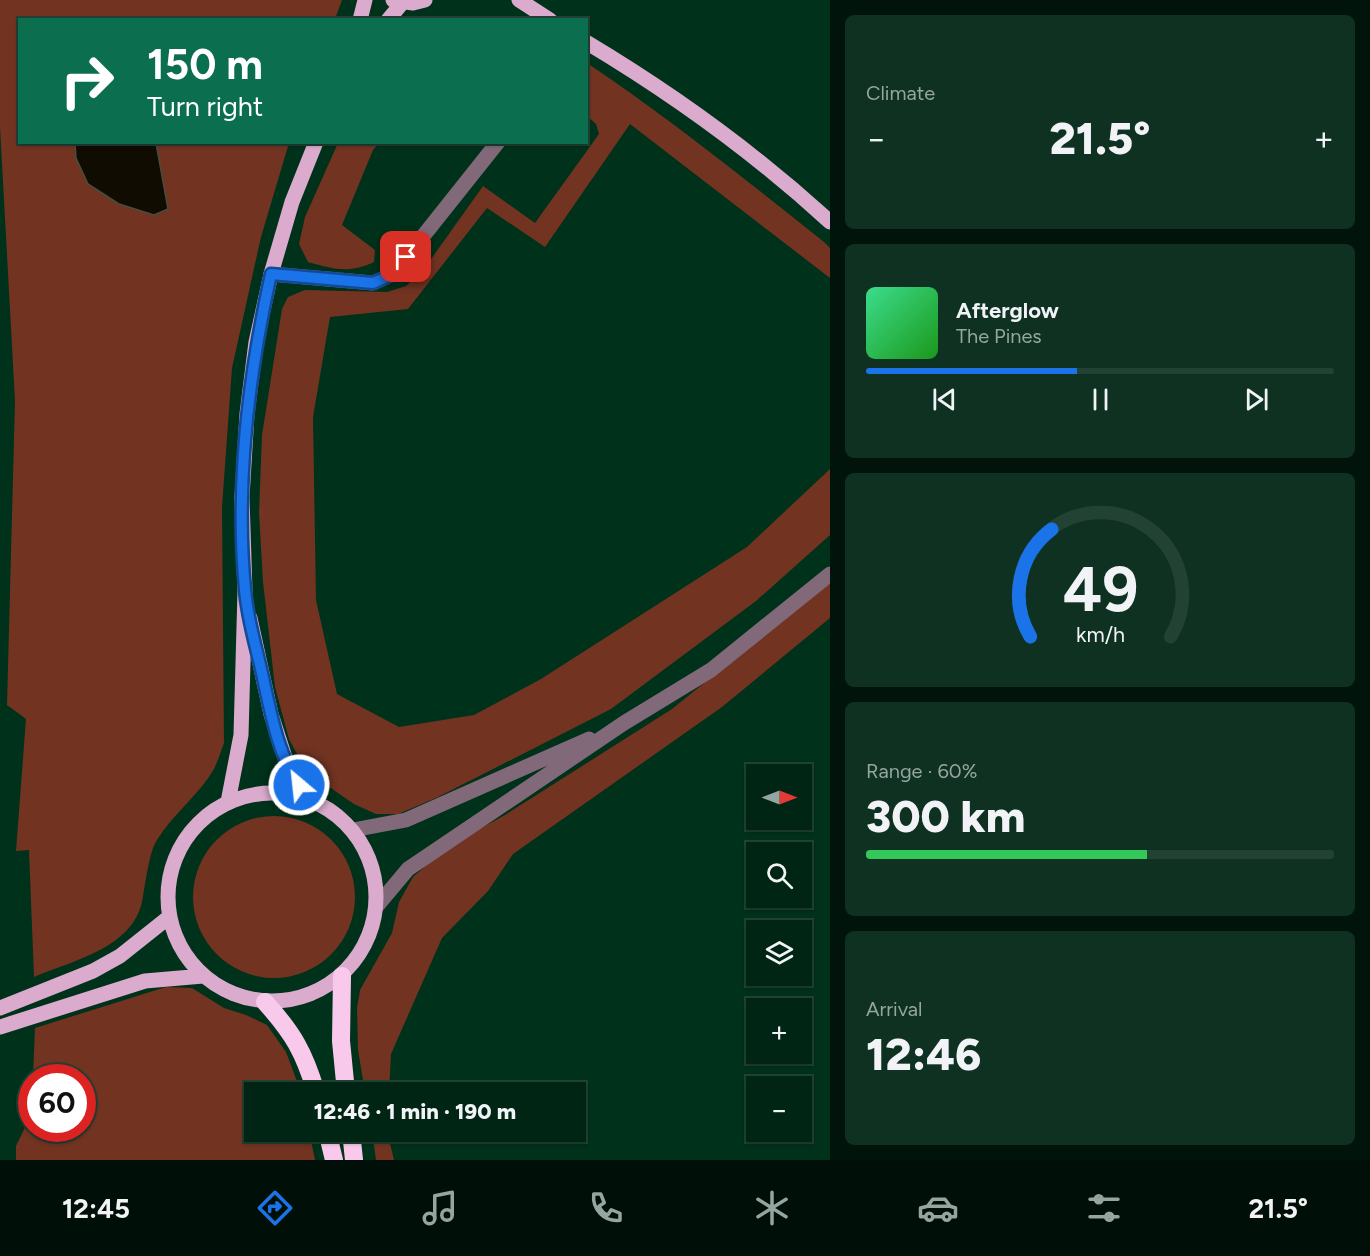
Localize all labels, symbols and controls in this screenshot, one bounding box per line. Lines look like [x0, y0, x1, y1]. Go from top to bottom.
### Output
text: 150 m [147, 39, 263, 90]
icon: right [48, 42, 126, 120]
text: Climate [866, 81, 935, 105]
text: Turn right [147, 90, 263, 123]
text: 21.5° [1049, 111, 1151, 165]
text: − [866, 119, 887, 158]
text: + [1313, 119, 1334, 158]
pin [380, 231, 431, 282]
icon: arrive [389, 240, 422, 273]
text: Afterglow [956, 297, 1059, 324]
text: The Pines [956, 324, 1042, 348]
icon: previous [928, 383, 961, 416]
icon: pause [1084, 383, 1117, 416]
icon: next [1240, 383, 1273, 416]
text: 49 [1062, 552, 1138, 627]
text: km/h [1076, 622, 1124, 647]
position arrow [267, 753, 331, 817]
text: Range · 60% [866, 759, 977, 783]
north arrow [746, 764, 812, 830]
map controls [746, 764, 812, 1142]
text: 300 km [866, 789, 1025, 843]
button: search [746, 842, 812, 908]
button: layers [746, 920, 812, 986]
text: Arrival [866, 997, 922, 1021]
button: + [746, 998, 812, 1064]
text: 12:46 [866, 1027, 981, 1081]
speed limit sign: 60 [18, 1064, 96, 1142]
button: − [746, 1076, 812, 1142]
text: 12:46 · 1 min · 190 m [314, 1098, 516, 1125]
icon: directions [254, 1187, 296, 1229]
icon: music [419, 1187, 461, 1229]
icon: phone [585, 1187, 627, 1229]
icon: climate [751, 1187, 793, 1229]
icon: car [917, 1187, 959, 1229]
icon: filters [1083, 1187, 1125, 1229]
text: 12:45 [62, 1192, 130, 1225]
text: 21.5° [1248, 1192, 1308, 1225]

